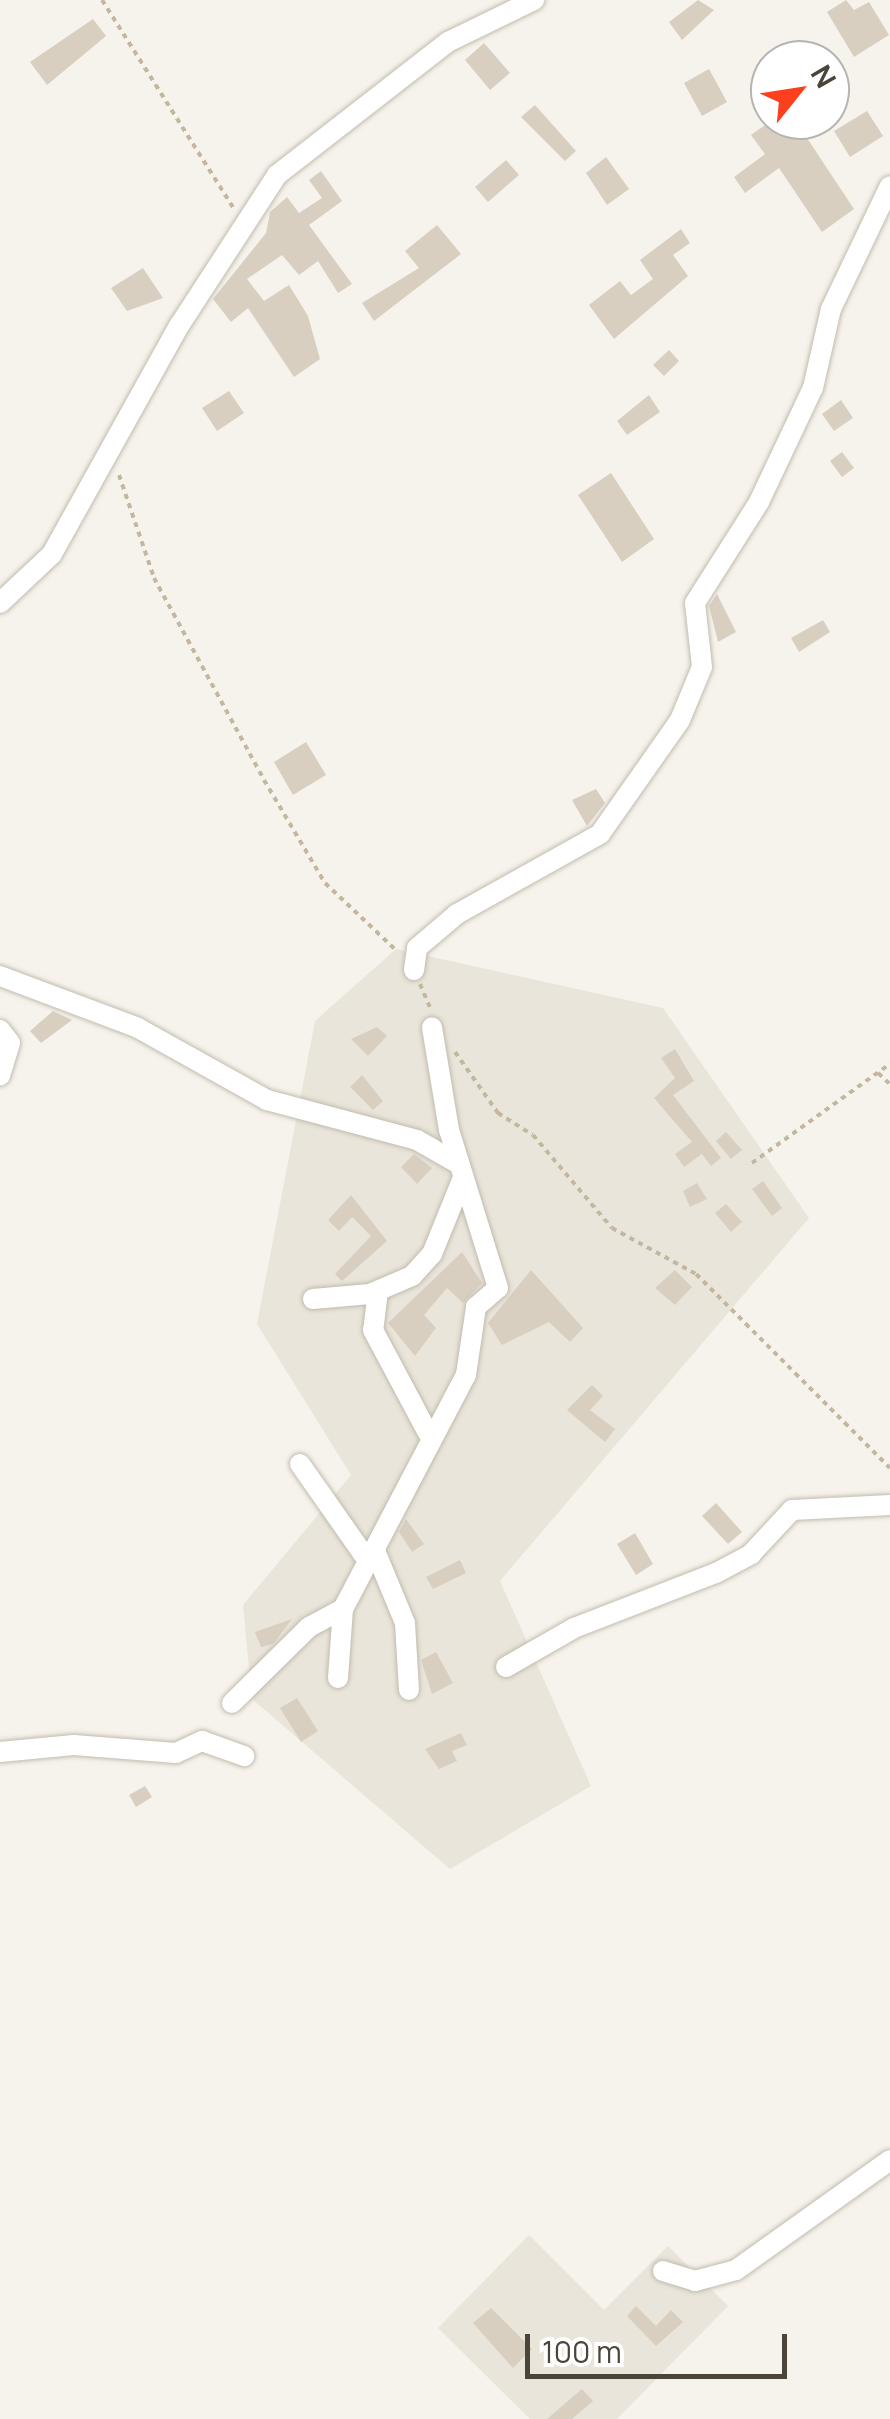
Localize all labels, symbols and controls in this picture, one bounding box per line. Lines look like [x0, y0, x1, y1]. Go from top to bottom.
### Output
north arrow [750, 40, 850, 140]
text: N [803, 58, 846, 94]
scale bar [530, 2314, 792, 2376]
text: 100 m [542, 2331, 622, 2372]

